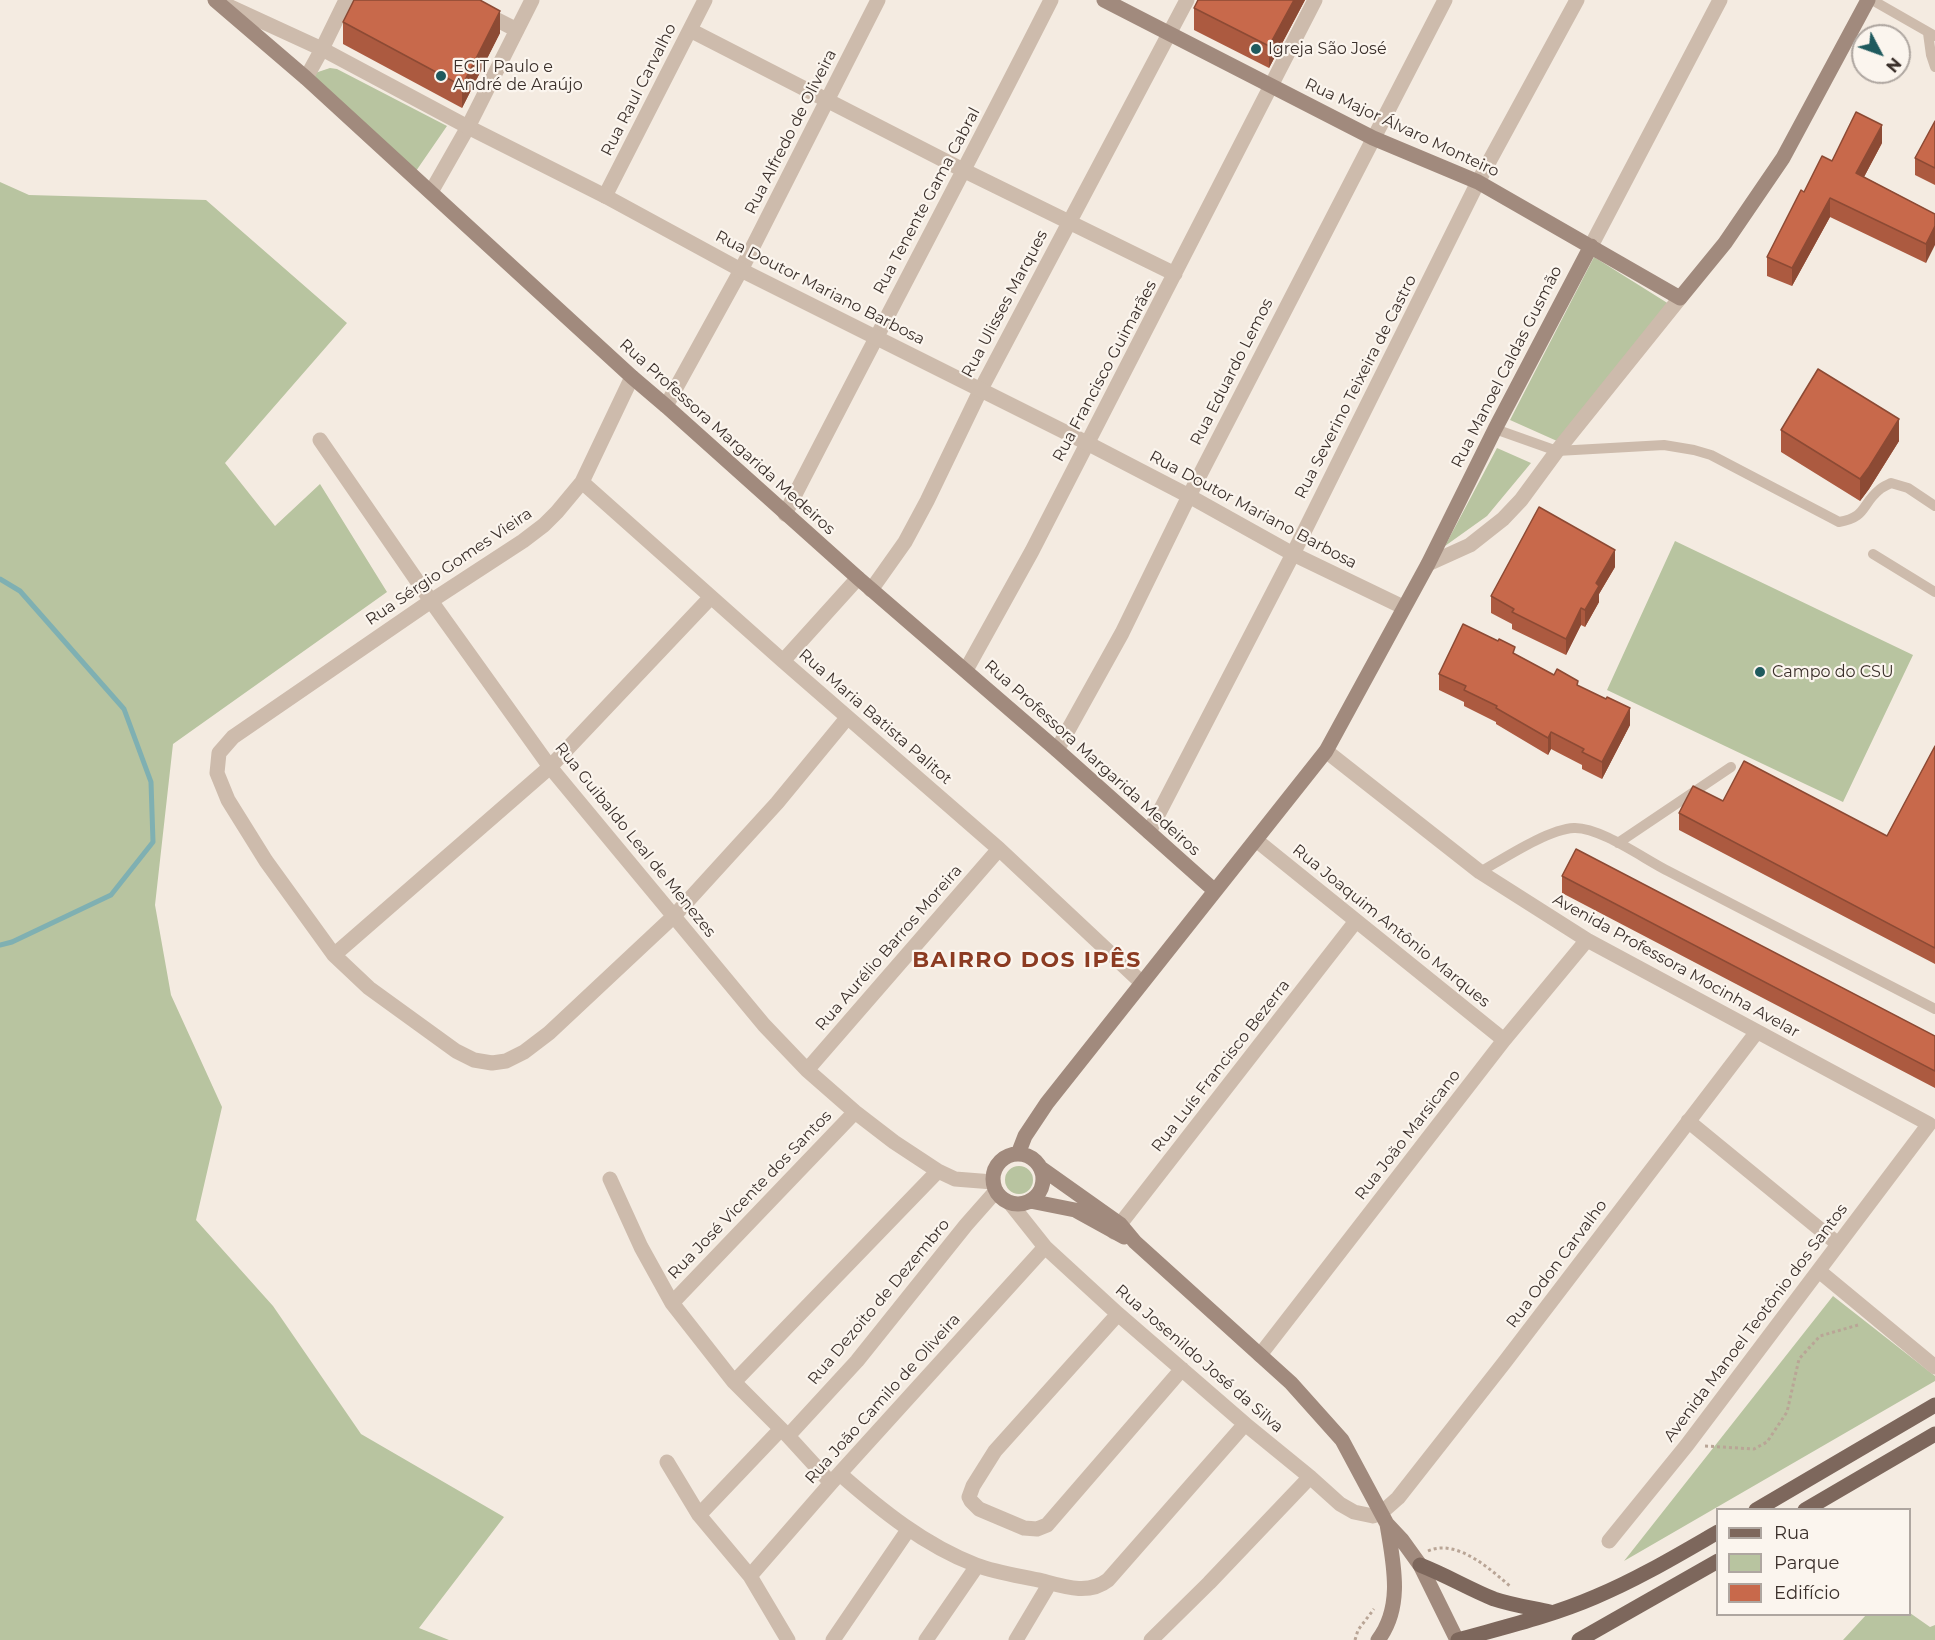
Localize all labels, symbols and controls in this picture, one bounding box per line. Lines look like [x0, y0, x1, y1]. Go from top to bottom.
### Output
street label: Rua Raul Carvalho [597, 20, 681, 160]
north arrow [1851, 24, 1911, 84]
place label: Igreja São José [1268, 39, 1387, 59]
marker: Igreja São José [1249, 42, 1263, 56]
street label: Rua Alfredo de Oliveira [741, 46, 841, 218]
text: N [1882, 54, 1905, 76]
place label: ECIT Paulo e André de Araújo [453, 57, 583, 95]
marker: ECIT Paulo e André de Araújo [434, 69, 448, 83]
street label: Rua Major Álvaro Monteiro [1302, 74, 1502, 182]
street label: Rua Tenente Gama Cabral [870, 104, 984, 298]
street label: Rua Doutor Mariano Barbosa [712, 227, 928, 349]
street label: Rua Ulisses Marques [958, 227, 1052, 381]
street label: Rua Manoel Caldas Gusmão [1448, 263, 1566, 471]
street label: Rua Severino Teixeira de Castro [1291, 272, 1421, 502]
street label: Rua Francisco Guimarães [1049, 277, 1161, 465]
street label: Rua Eduardo Lemos [1187, 295, 1277, 449]
street label: Rua Professora Margarida Medeiros [615, 335, 839, 539]
street label: Rua Doutor Mariano Barbosa [1146, 447, 1360, 573]
street label: Rua Sérgio Gomes Vieira [362, 504, 536, 630]
street label: Rua Maria Batista Palitot [794, 645, 956, 789]
street label: Rua Professora Margarida Medeiros [980, 656, 1204, 860]
place label: Campo do CSU [1772, 662, 1894, 682]
marker: Campo do CSU [1753, 665, 1767, 679]
street label: Rua Guibaldo Leal de Menezes [550, 739, 720, 941]
street label: Rua Joaquim Antônio Marques [1288, 840, 1494, 1012]
street label: Rua Aurélio Barros Moreira [812, 861, 966, 1035]
street label: Avenida Professora Mocinha Avelar [1549, 890, 1803, 1042]
district label: BAIRRO DOS IPÊS [912, 948, 1142, 974]
street label: Rua Luís Francisco Bezerra [1148, 976, 1294, 1156]
street label: Rua João Marsicano [1351, 1066, 1465, 1204]
street label: Rua José Vicente dos Santos [664, 1107, 836, 1283]
street label: Rua Odon Carvalho [1503, 1196, 1611, 1332]
street label: Avenida Manoel Teotônio dos Santos [1660, 1200, 1852, 1446]
street label: Rua Dezoito de Dezembro [804, 1215, 954, 1389]
street label: Rua Josenildo José da Silva [1111, 1281, 1287, 1437]
street label: Rua João Camilo de Oliveira [801, 1310, 965, 1488]
legend [1716, 1508, 1911, 1616]
text: Rua [1774, 1522, 1810, 1544]
text: Parque [1774, 1552, 1839, 1574]
text: Edifício [1774, 1582, 1840, 1604]

